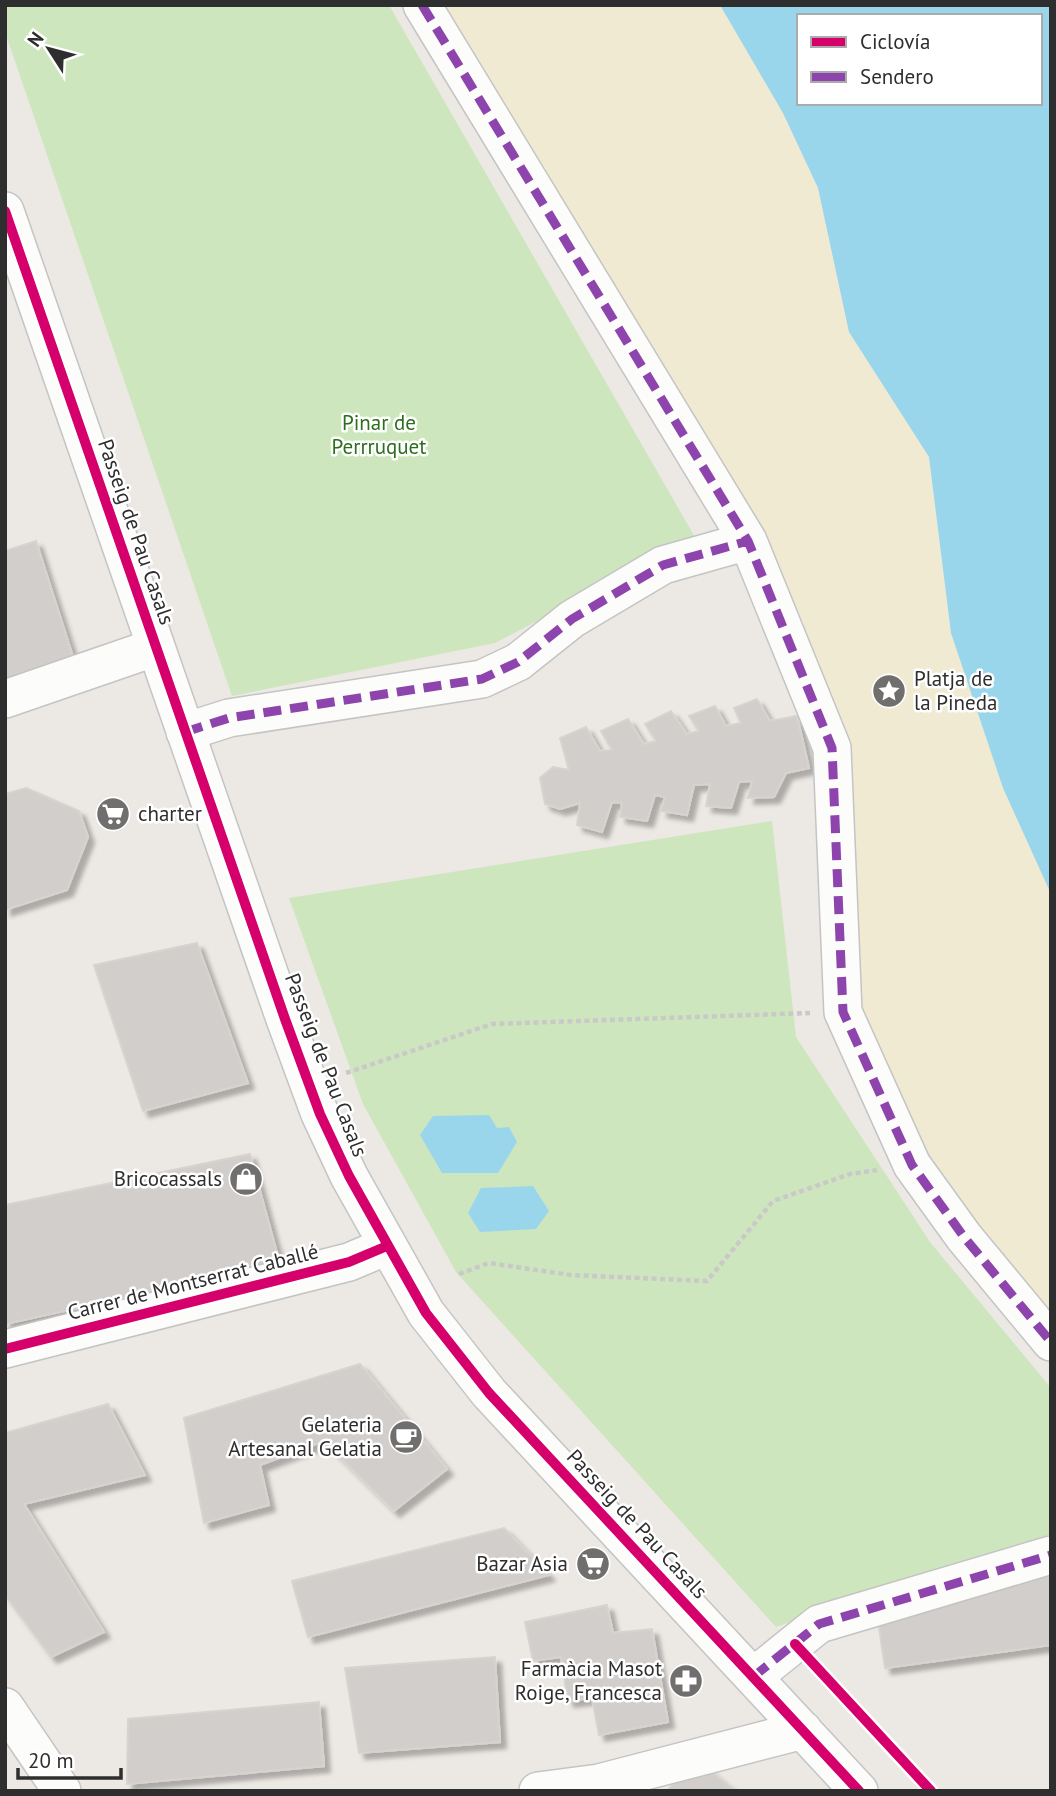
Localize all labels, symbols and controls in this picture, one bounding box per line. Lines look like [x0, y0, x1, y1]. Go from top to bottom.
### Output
north arrow [14, 14, 84, 84]
legend [797, 14, 1042, 105]
text: N [22, 27, 49, 51]
text: Ciclovía [860, 28, 930, 55]
text: Sendero [860, 63, 934, 90]
park label: Pinar de Perrruquet [332, 409, 426, 460]
street label: Passeig de Pau Casals [92, 435, 181, 628]
place label: Platja de la Pineda [914, 665, 997, 716]
place icon: Platja de la Pineda [870, 672, 908, 710]
supermarket icon: charter [94, 795, 132, 833]
place label: charter [138, 800, 202, 827]
street label: Passeig de Pau Casals [279, 969, 374, 1160]
shop icon: Bricocassals [227, 1160, 265, 1198]
place label: Bricocassals [114, 1165, 222, 1192]
street label: Carrer de Montserrat Caballé [65, 1237, 321, 1326]
place label: Gelateria Artesanal Gelatia [228, 1411, 382, 1462]
cafe icon: Gelateria Artesanal Gelatia [387, 1418, 425, 1456]
street label: Passeig de Pau Casals [561, 1443, 714, 1604]
supermarket icon: Bazar Asia [574, 1545, 612, 1583]
place label: Bazar Asia [476, 1550, 568, 1577]
place label: Farmàcia Masot Roige, Francesca [515, 1655, 662, 1706]
pharmacy icon: Farmàcia Masot Roige, Francesca [667, 1662, 705, 1700]
scale bar [18, 1736, 121, 1780]
text: 20 m [28, 1747, 74, 1774]

